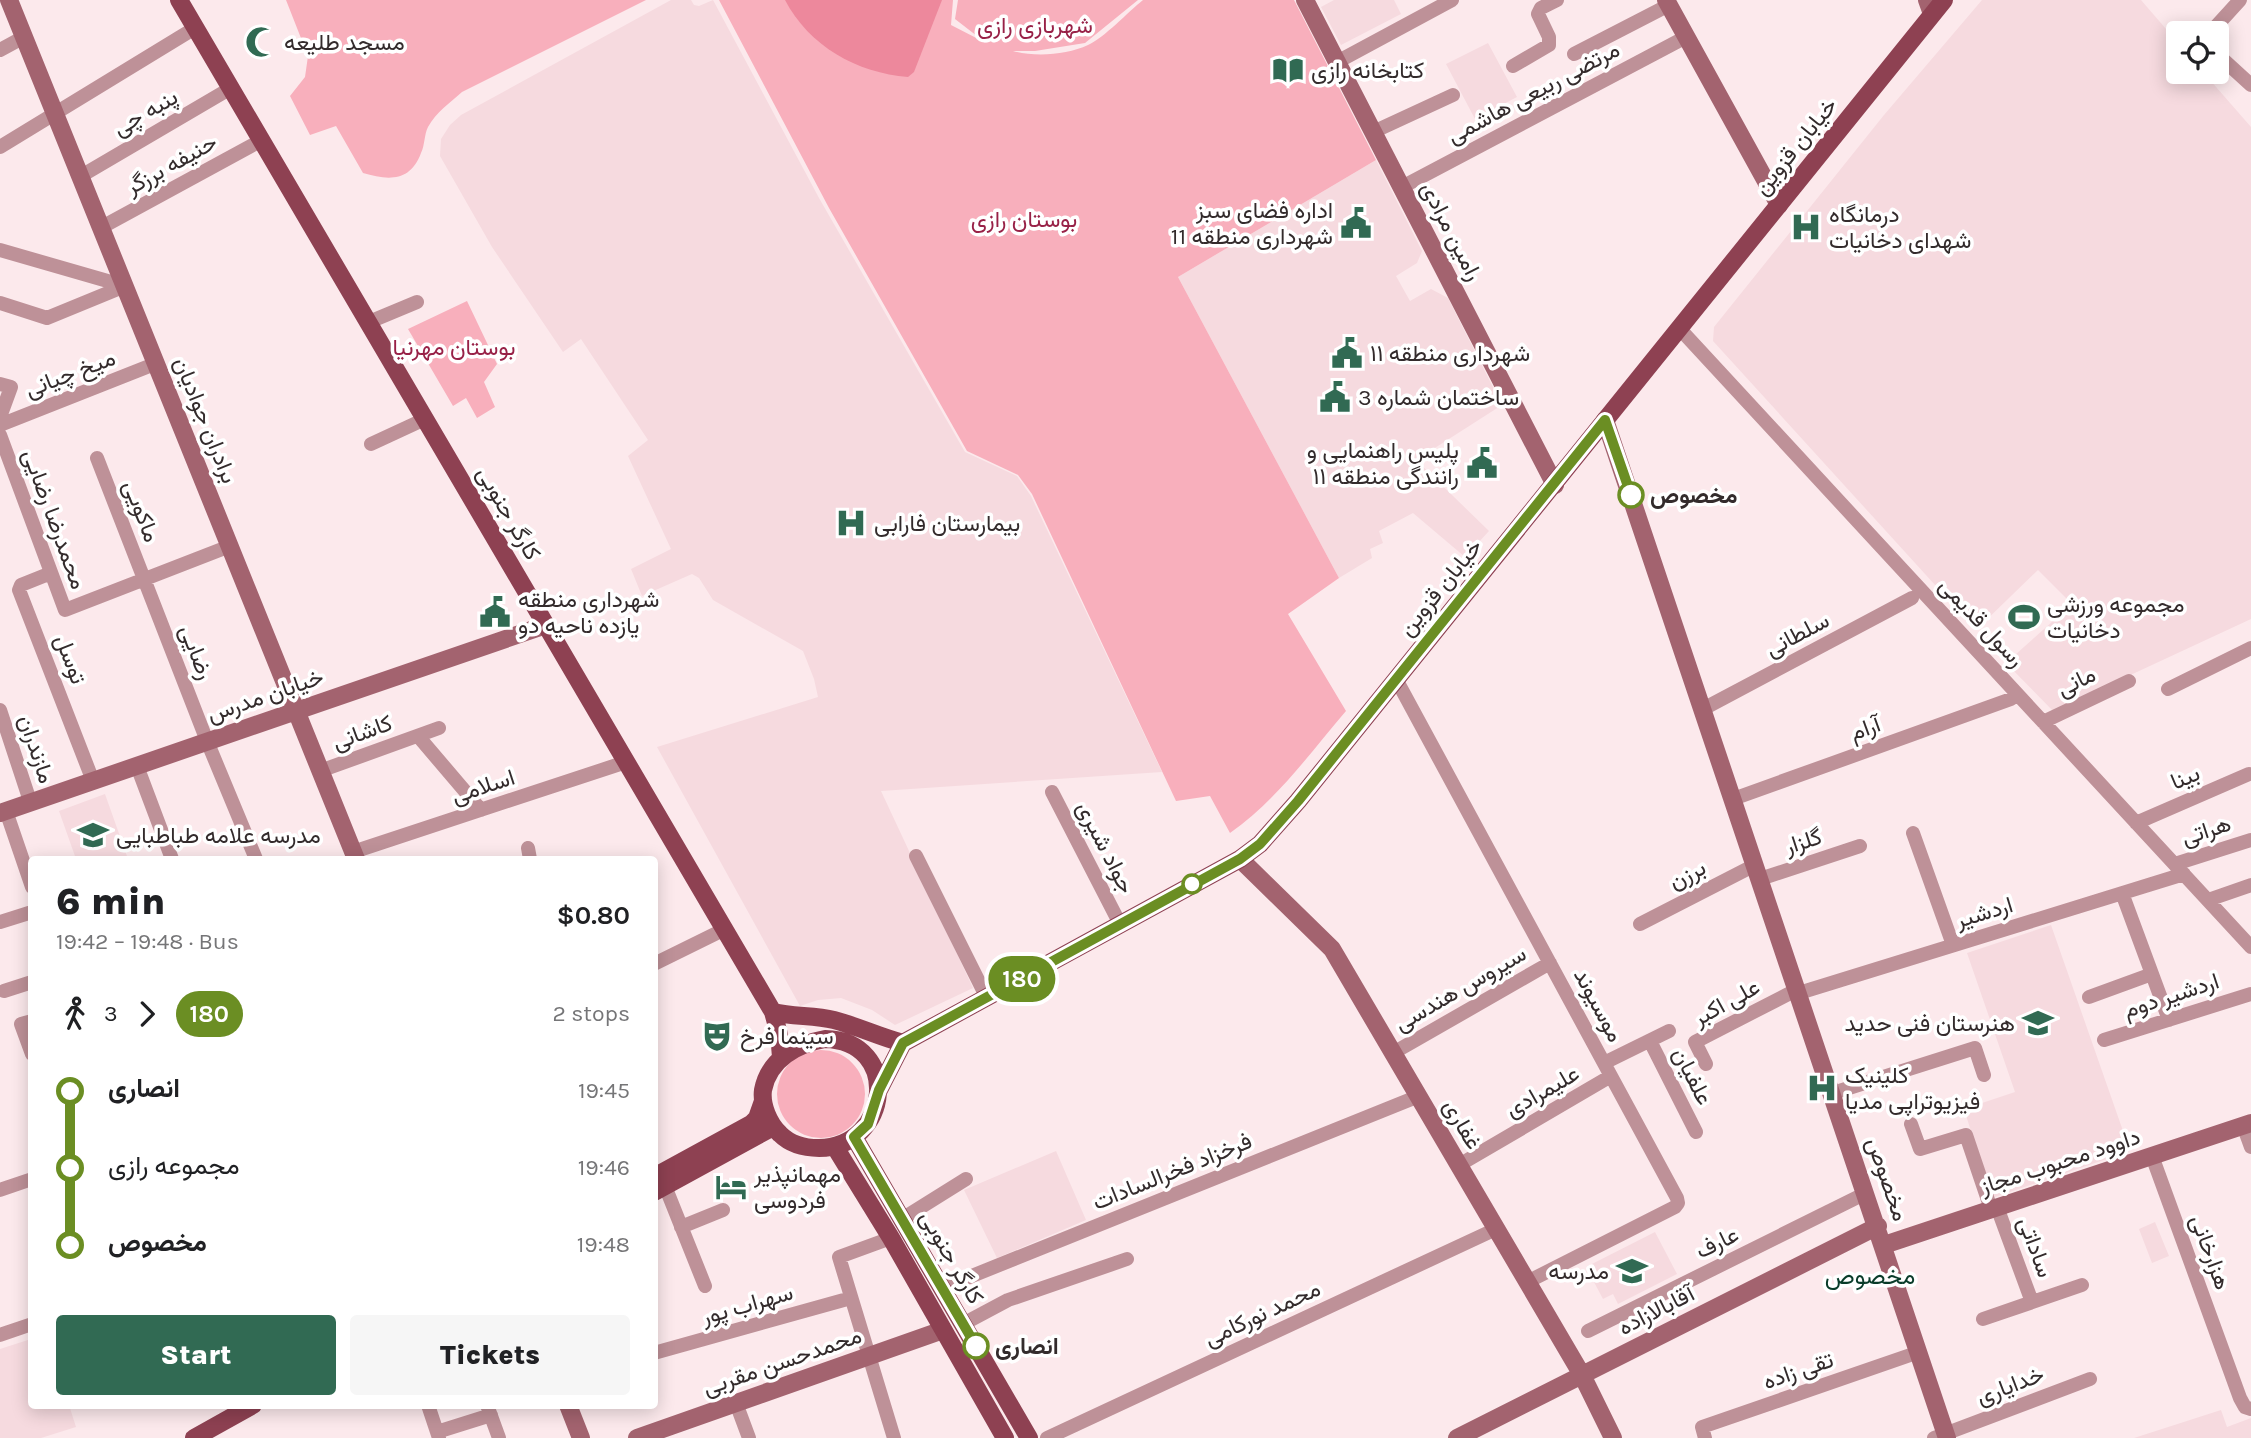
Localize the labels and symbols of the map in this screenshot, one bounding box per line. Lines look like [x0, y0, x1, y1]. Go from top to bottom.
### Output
park label: شهربازی رازی [977, 12, 1093, 40]
mosque icon: مسجد طلیعه [244, 25, 278, 59]
place label: مسجد طلیعه [284, 29, 405, 56]
street label: مرتضی ربیعی هاشمی [1442, 36, 1625, 150]
library icon: کتابخانه رازی [1271, 53, 1305, 87]
place label: کتابخانه رازی [1311, 57, 1424, 85]
street label: پنبه چی [108, 83, 184, 144]
street label: خیابان قزوین [1748, 92, 1844, 201]
street label: حنیفه برزگر [120, 128, 222, 202]
street label: رامین مرادی [1414, 177, 1488, 286]
place label: اداره فضای سبز شهرداری منطقه 11 [1171, 197, 1333, 251]
place label: درمانگاه شهدای دخانیات [1829, 201, 1971, 255]
park label: بوستان رازی [971, 206, 1077, 234]
public building icon: اداره فضای سبز شهرداری منطقه 11 [1339, 206, 1373, 240]
hospital icon: درمانگاه شهدای دخانیات [1789, 210, 1823, 244]
park label: بوستان مهرنیا [393, 334, 515, 362]
public building icon: شهرداری منطقه ۱۱ [1330, 336, 1364, 370]
place label: شهرداری منطقه ۱۱ [1370, 340, 1530, 368]
street label: میخ چیانی [21, 344, 120, 405]
street label: برادران جوادیان [167, 353, 243, 488]
public building icon: ساختمان شماره 3 [1318, 380, 1352, 414]
place label: ساختمان شماره 3 [1358, 384, 1519, 412]
place label: پلیس راهنمایی و رانندگی منطقه ۱۱ [1307, 437, 1459, 491]
street label: محمدرضا رضایی [16, 446, 92, 593]
public building icon: پلیس راهنمایی و رانندگی منطقه ۱۱ [1465, 446, 1499, 480]
street label: کارگر جنوبی [470, 462, 546, 565]
street label: ماکویی [117, 476, 166, 546]
marker: مخصوص [1618, 482, 1644, 508]
place label: مخصوص [1650, 482, 1738, 510]
hospital icon: بیمارستان فارابی [834, 506, 868, 540]
place label: بیمارستان فارابی [874, 510, 1020, 538]
street label: خیابان قزوین [1393, 533, 1489, 642]
street label: رسول قدیمی [1933, 572, 2030, 674]
place label: شهرداری منطقه یازده ناحیه دو [518, 586, 660, 640]
place label: مجموعه ورزشی دخانیات [2047, 591, 2185, 644]
public building icon: شهرداری منطقه یازده ناحیه دو [478, 595, 512, 629]
sports icon: مجموعه ورزشی دخانیات [2007, 600, 2041, 634]
street label: سلطانی [1761, 606, 1834, 662]
street label: رضایی [173, 621, 219, 684]
street label: توسل [48, 631, 92, 688]
street label: مانی [2052, 661, 2100, 702]
street label: خیابان مدرس [203, 663, 327, 729]
street label: کاشانی [328, 709, 396, 756]
street label: آرام [1846, 710, 1886, 747]
street label: مازندران [12, 711, 60, 787]
street label: بینا [2167, 759, 2204, 796]
street label: اسلامی [448, 764, 518, 809]
street label: جواد شیری [1070, 797, 1140, 898]
street label: هراتی [2178, 810, 2235, 852]
school or university icon: مدرسه علامه طباطبایی [76, 818, 110, 852]
place label: مدرسه علامه طباطبایی [116, 822, 321, 850]
street label: گلزار [1780, 823, 1826, 861]
street label: برزن [1664, 854, 1711, 896]
unlabelled marker [1182, 874, 1202, 894]
street label: اردشیر [1951, 891, 2016, 935]
street label: سیروس هندسی [1390, 940, 1531, 1038]
line badge: 180 [982, 956, 1062, 1002]
street label: موسیوند [1567, 964, 1629, 1047]
street label: اردشیر دوم [2120, 967, 2223, 1025]
street label: علی اکبر [1687, 973, 1765, 1033]
school or university icon: هنرستان فنی حدید [2021, 1006, 2055, 1040]
place label: هنرستان فنی حدید [1845, 1010, 2015, 1038]
theatre icon: سینما فرخ [700, 1019, 734, 1053]
place label: سینما فرخ [740, 1023, 834, 1052]
street label: علفیان [1667, 1043, 1718, 1109]
street label: علیمرادی [1501, 1060, 1584, 1124]
place label: کلینیک فیزیوتراپی مدیا [1845, 1062, 1980, 1117]
hospital icon: کلینیک فیزیوتراپی مدیا [1805, 1071, 1839, 1105]
street label: غفاری [1437, 1094, 1488, 1155]
street label: داوود محبوب مجاز [1976, 1123, 2144, 1201]
street label: فرخزاد فخرالسادات [1089, 1127, 1256, 1217]
street label: مخصوص [1860, 1134, 1914, 1225]
place label: مهمانپذیر فردوسی [753, 1161, 841, 1215]
hotel icon: مهمانپذیر فردوسی [714, 1170, 748, 1204]
street label: کارگر جنوبی [913, 1206, 989, 1309]
street label: هزارخانی [2184, 1211, 2236, 1294]
street label: ساداتی [2012, 1213, 2059, 1281]
street label: عارف [1691, 1221, 1743, 1265]
school or university icon: مدرسه [1615, 1254, 1649, 1288]
place label: مدرسه [1548, 1258, 1609, 1286]
district label: مخصوص [1825, 1262, 1915, 1291]
street label: محمد نورکامی [1200, 1275, 1325, 1353]
street label: سهراب پور [697, 1279, 797, 1333]
street label: آقابالازاده [1614, 1279, 1701, 1342]
street label: محمدحسن مقربی [699, 1322, 865, 1402]
marker: انصاری [963, 1333, 989, 1359]
place label: انصاری [995, 1333, 1059, 1361]
street label: تقی زاده [1759, 1346, 1837, 1396]
street label: خدایاری [1973, 1360, 2048, 1412]

